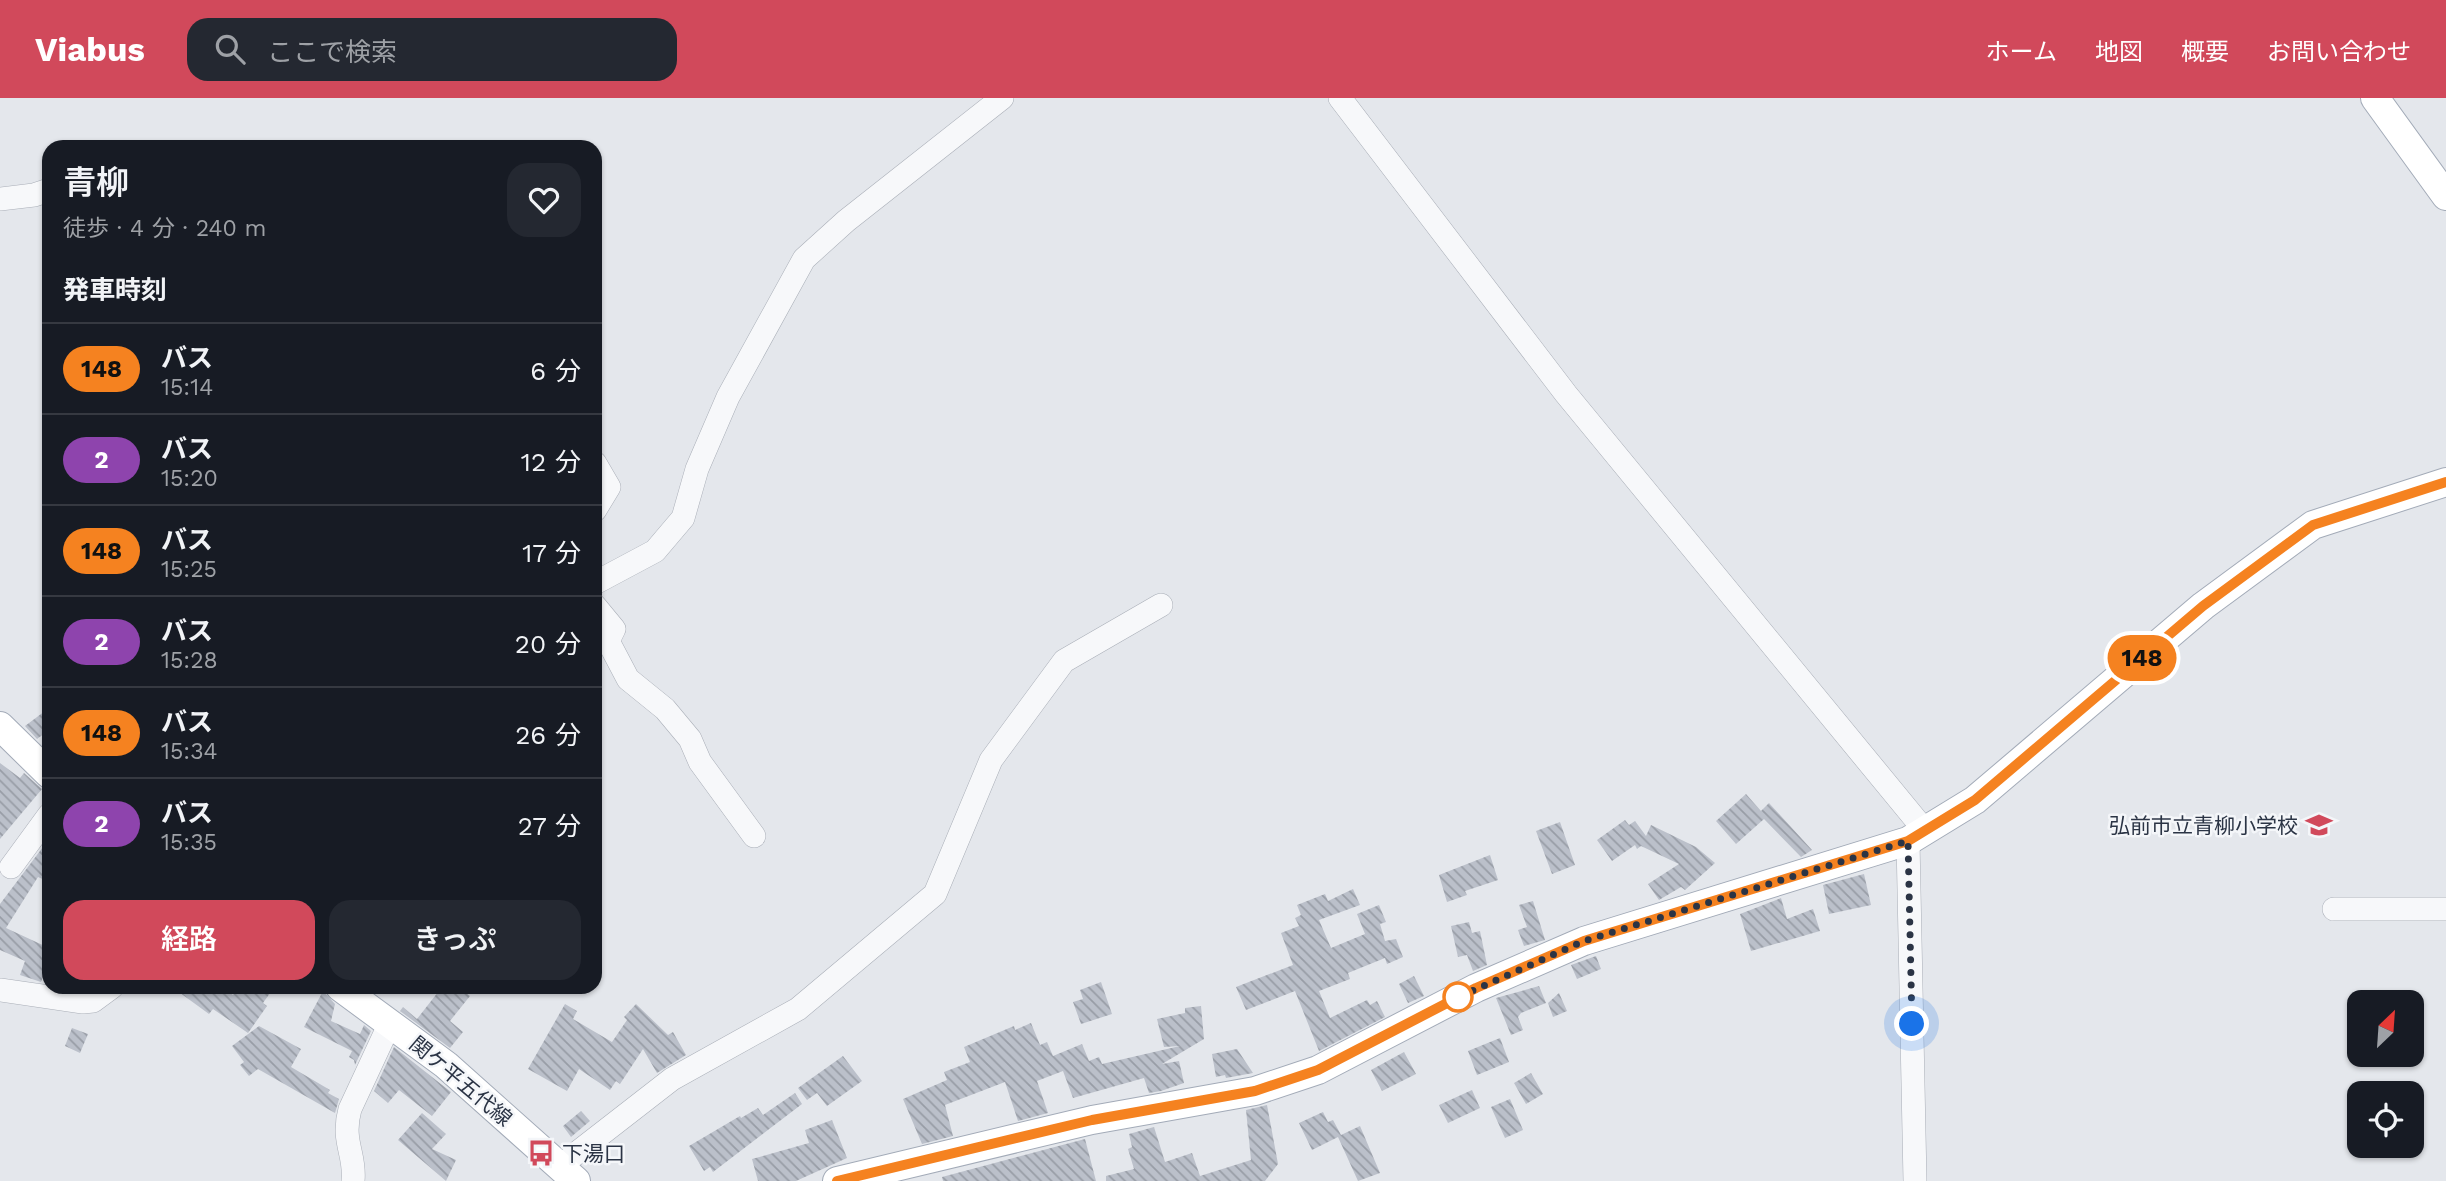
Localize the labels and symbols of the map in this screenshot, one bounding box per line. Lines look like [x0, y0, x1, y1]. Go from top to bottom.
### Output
line badge: 148 [2102, 635, 2182, 681]
school or university icon: 弘前市立青柳小学校 [2304, 810, 2334, 840]
place label: 弘前市立青柳小学校 [2109, 813, 2298, 838]
unlabelled marker [1443, 982, 1473, 1012]
north arrow [2347, 990, 2424, 1068]
your location [1894, 1006, 1929, 1041]
street label: 関ケ平五代線 [405, 1031, 517, 1131]
bus stop icon: 下湯口 [526, 1138, 556, 1168]
place label: 下湯口 [562, 1141, 625, 1166]

